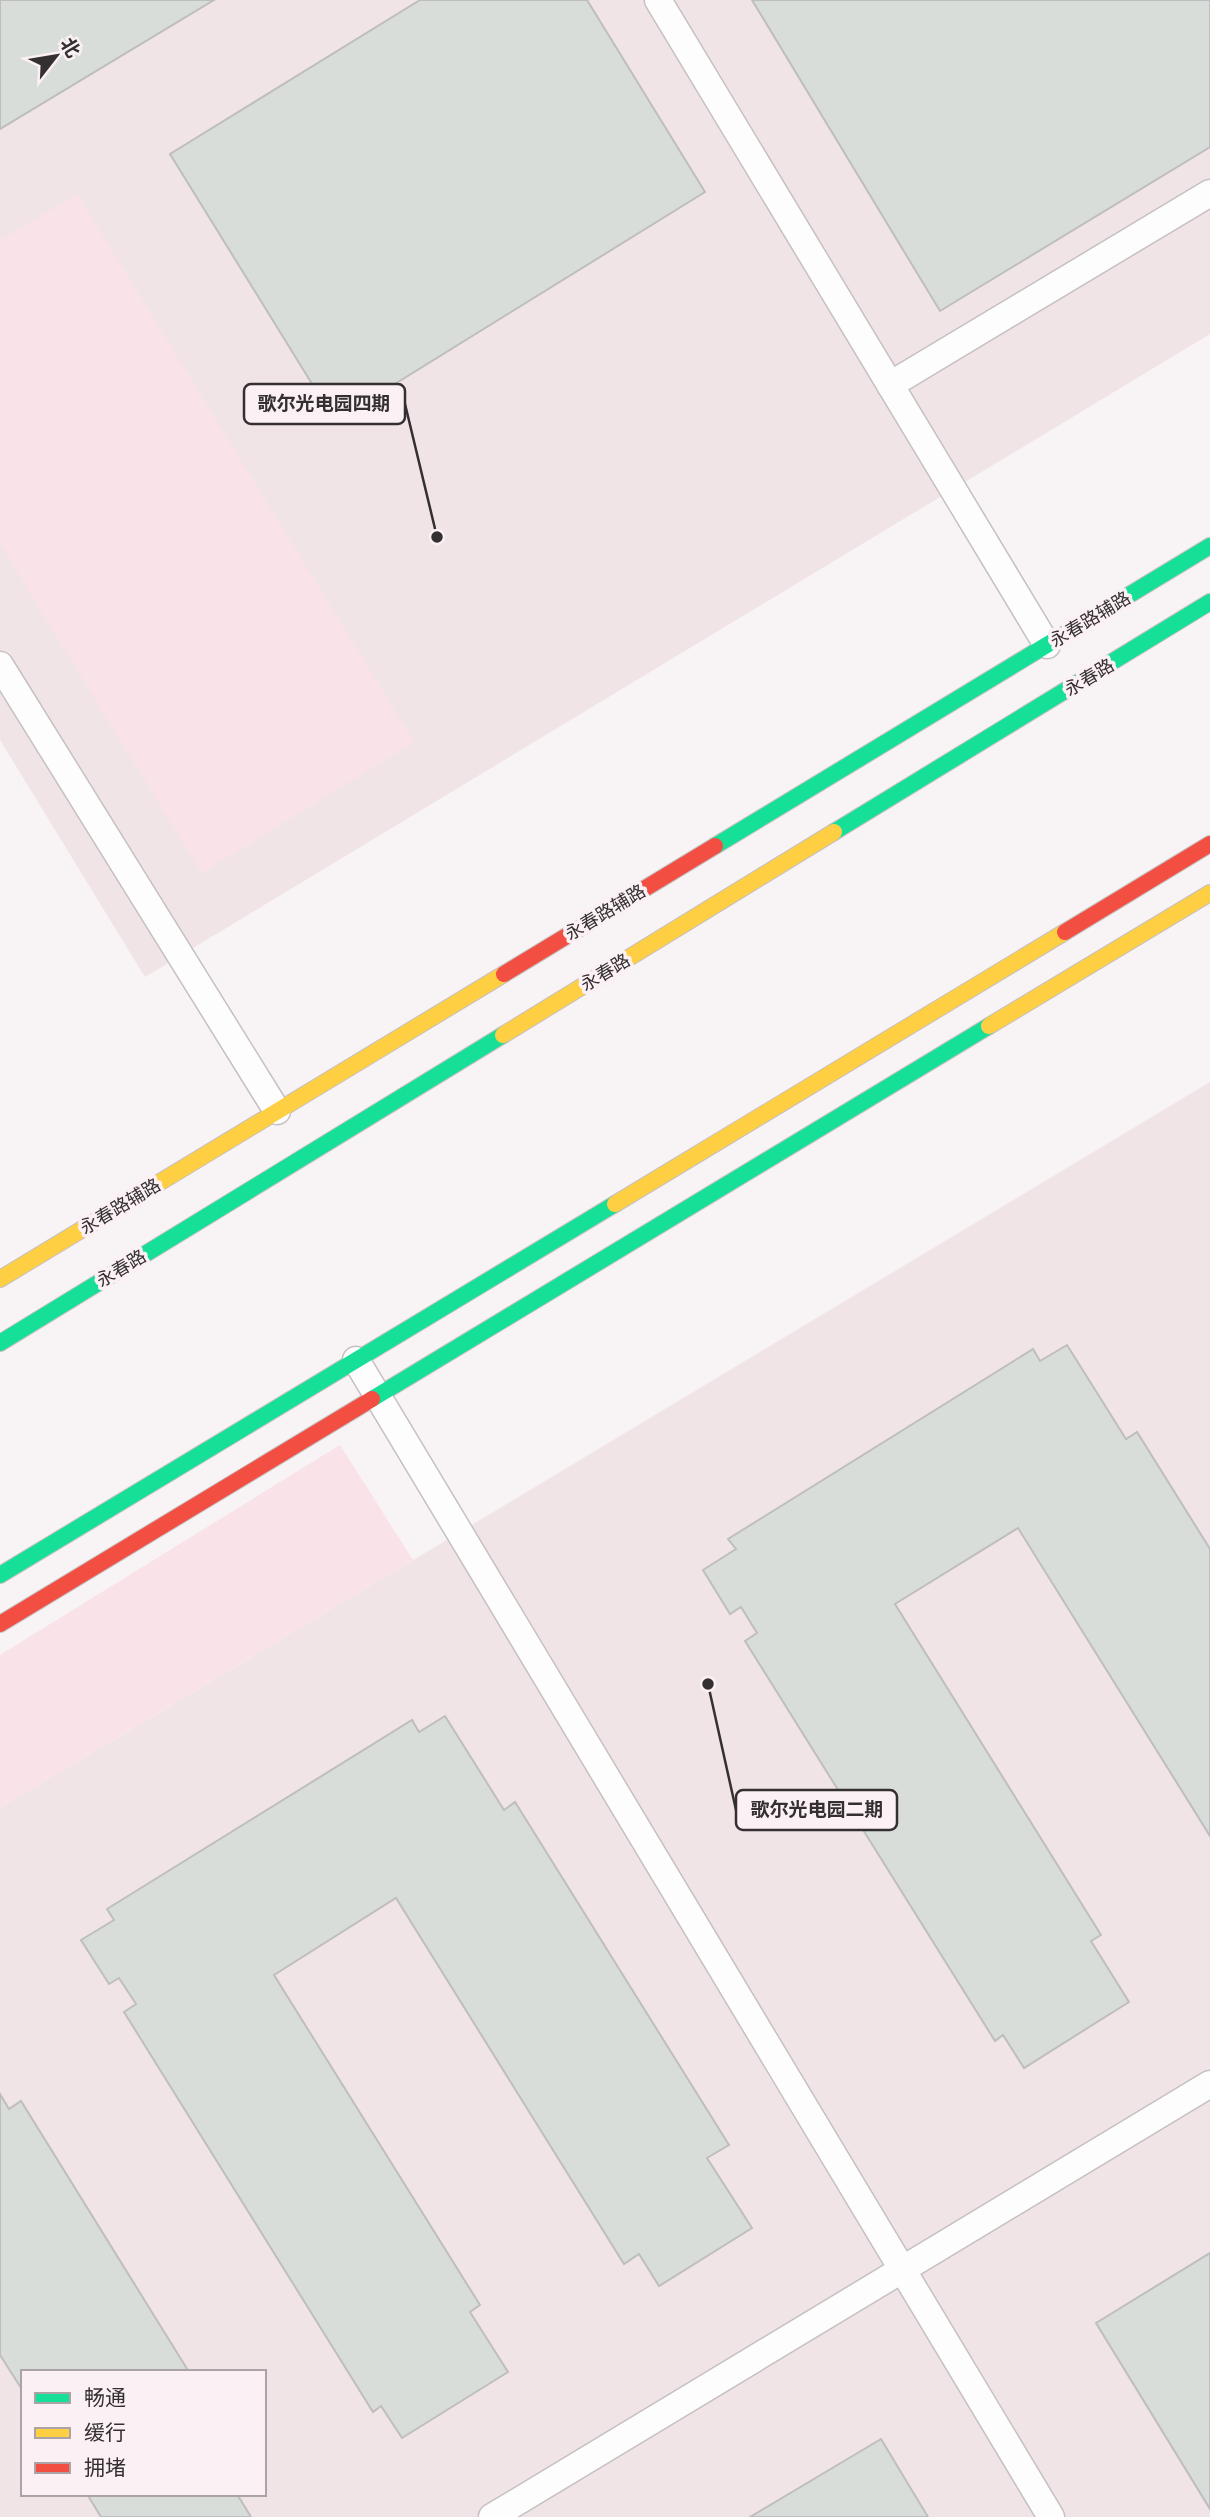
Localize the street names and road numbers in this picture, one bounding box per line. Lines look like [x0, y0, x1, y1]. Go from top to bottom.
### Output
street label: 永春路辅路 [1046, 586, 1134, 652]
street label: 永春路 [1060, 653, 1118, 701]
street label: 永春路辅路 [561, 879, 649, 945]
street label: 永春路 [576, 948, 634, 996]
street label: 永春路辅路 [76, 1173, 164, 1239]
street label: 永春路 [92, 1244, 150, 1292]

